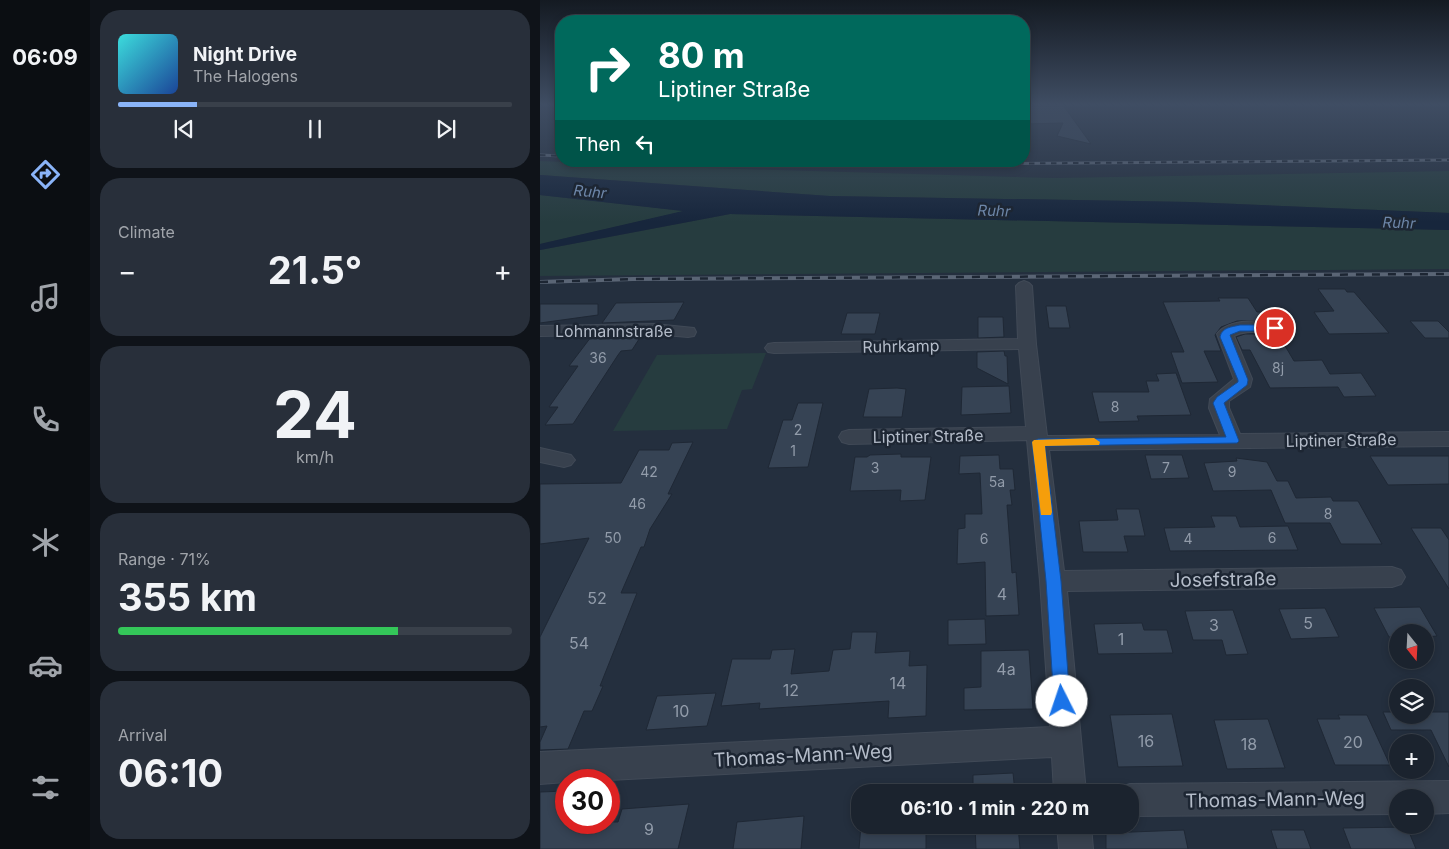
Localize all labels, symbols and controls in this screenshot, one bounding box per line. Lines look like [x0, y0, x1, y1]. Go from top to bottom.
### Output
text: 80 m [658, 34, 745, 76]
icon: right [575, 35, 640, 100]
text: Night Drive [193, 43, 297, 66]
text: 06:09 [12, 44, 78, 70]
text: The Halogens [193, 66, 298, 86]
text: Liptiner Straße [658, 76, 810, 102]
icon: previous [170, 115, 198, 143]
icon: pause [301, 115, 329, 143]
icon: next [432, 115, 460, 143]
icon: left [631, 130, 659, 158]
text: Then [575, 133, 621, 156]
icon: directions [28, 157, 63, 192]
water label: Ruhr [573, 180, 608, 203]
water label: Ruhr [977, 200, 1011, 221]
water label: Ruhr [1382, 212, 1416, 233]
text: Climate [118, 222, 175, 242]
text: 21.5° [268, 247, 362, 293]
text: − [118, 254, 137, 288]
text: + [493, 254, 512, 288]
icon: music [28, 280, 63, 315]
pin [1254, 307, 1296, 349]
icon: arrive [1261, 314, 1289, 342]
street label: Lohmannstraße [555, 321, 673, 341]
street label: Ruhrkamp [862, 335, 940, 357]
house number: 36 [589, 349, 607, 366]
house number: 8j [1272, 359, 1284, 376]
text: 24 [273, 375, 357, 454]
house number: 8 [1111, 398, 1119, 415]
icon: phone [28, 402, 63, 437]
house number: 2 [794, 421, 802, 438]
street label: Liptiner Straße [872, 425, 984, 447]
street label: Liptiner Straße [1285, 429, 1397, 451]
house number: 1 [790, 442, 796, 459]
text: km/h [296, 447, 334, 467]
house number: 3 [871, 459, 879, 476]
house number: 7 [1162, 459, 1170, 476]
house number: 42 [640, 463, 658, 480]
house number: 9 [1228, 463, 1236, 480]
house number: 5a [989, 473, 1005, 490]
house number: 46 [628, 495, 646, 512]
house number: 8 [1324, 505, 1332, 522]
icon: climate [28, 525, 63, 560]
house number: 50 [604, 529, 622, 546]
house number: 6 [1268, 529, 1276, 546]
house number: 6 [980, 530, 988, 547]
house number: 4 [1183, 530, 1193, 547]
text: Range · 71% [118, 549, 211, 569]
street label: Josefstraße [1169, 567, 1277, 592]
text: 355 km [118, 574, 257, 620]
house number: 4 [997, 584, 1007, 604]
house number: 52 [587, 588, 607, 608]
house number: 5 [1303, 613, 1313, 633]
house number: 3 [1209, 615, 1219, 635]
north arrow [1389, 624, 1434, 669]
map controls [1389, 624, 1434, 834]
house number: 1 [1118, 629, 1124, 649]
house number: 54 [569, 633, 589, 653]
icon: car [28, 648, 63, 683]
house number: 4a [996, 659, 1016, 679]
house number: 14 [890, 673, 906, 693]
position arrow [1035, 674, 1087, 726]
button: layers [1389, 679, 1434, 724]
house number: 12 [783, 680, 799, 700]
house number: 10 [673, 701, 689, 721]
text: Arrival [118, 725, 167, 745]
house number: 16 [1138, 731, 1154, 751]
house number: 20 [1343, 732, 1363, 752]
house number: 18 [1241, 734, 1257, 754]
button: + [1389, 734, 1434, 779]
street label: Thomas-Mann-Weg [713, 739, 893, 772]
text: 06:10 [118, 750, 223, 796]
speed limit sign: 30 [555, 769, 620, 834]
icon: filters [28, 770, 63, 805]
street label: Thomas-Mann-Weg [1185, 786, 1365, 813]
button: − [1389, 789, 1434, 834]
text: 06:10 · 1 min · 220 m [901, 797, 1089, 820]
house number: 9 [644, 819, 654, 839]

